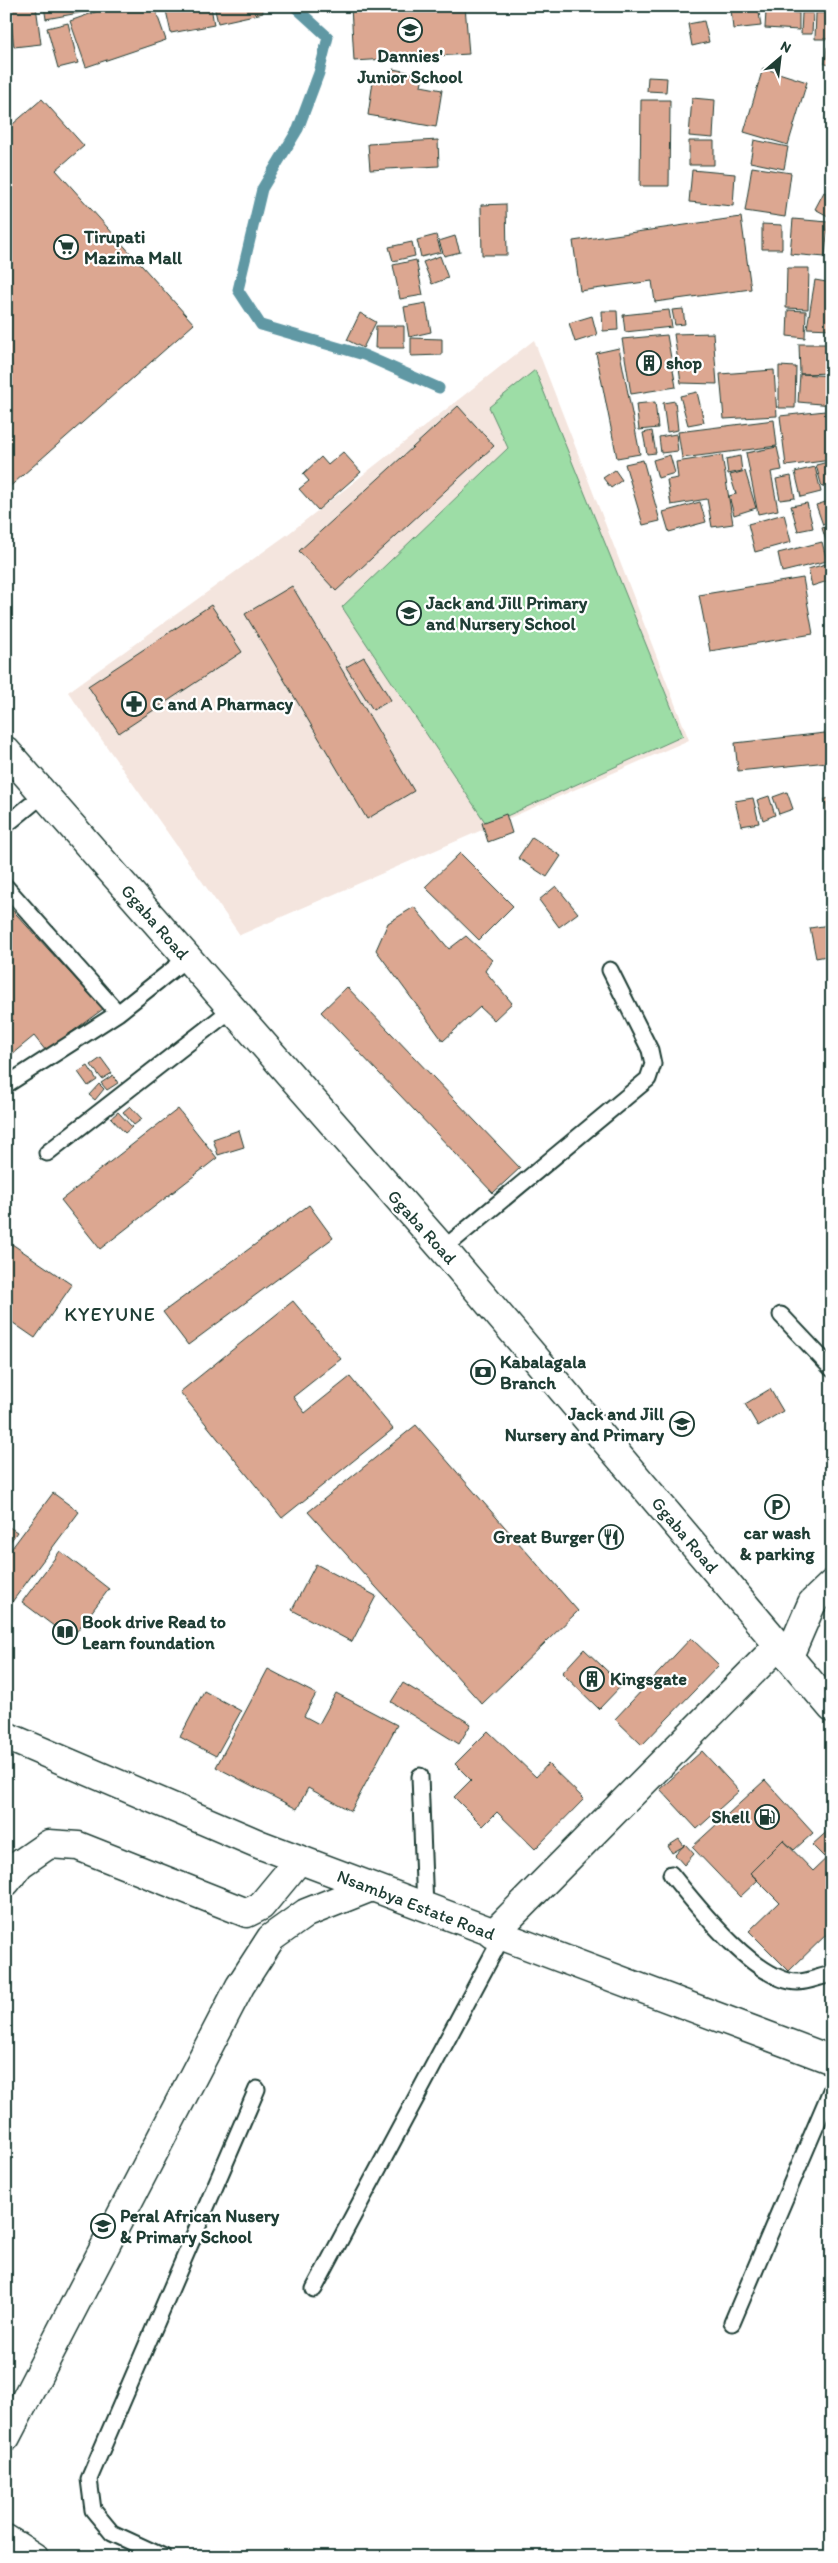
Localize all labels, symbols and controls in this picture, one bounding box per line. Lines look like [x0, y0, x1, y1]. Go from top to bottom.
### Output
school or university icon: Dannies' Junior School [397, 17, 423, 43]
north arrow [756, 32, 806, 82]
text: N [778, 37, 794, 57]
place label: Dannies' Junior School [356, 45, 463, 88]
place label: Tirupati Mazima Mall [83, 226, 183, 269]
supermarket icon: Tirupati Mazima Mall [53, 234, 79, 260]
building icon: shop [636, 350, 662, 376]
place label: shop [666, 352, 702, 374]
place label: Jack and Jill Primary and Nursery School [425, 592, 588, 635]
school or university icon: Jack and Jill Primary and Nursery School [396, 600, 422, 626]
pharmacy icon: C and A Pharmacy [121, 691, 147, 717]
place label: C and A Pharmacy [152, 693, 294, 715]
street label: Ggaba Road [116, 880, 194, 964]
street label: Ggaba Road [383, 1185, 461, 1269]
district label: KYEYUNE [64, 1302, 156, 1326]
place label: Kabalagala Branch [500, 1351, 586, 1394]
bank icon: Kabalagala Branch [470, 1359, 496, 1385]
place label: Jack and Jill Nursery and Primary [505, 1403, 665, 1446]
school or university icon: Jack and Jill Nursery and Primary [669, 1411, 695, 1437]
street label: Ggaba Road [647, 1492, 723, 1578]
parking icon: car wash & parking [764, 1494, 790, 1520]
place label: car wash & parking [740, 1522, 815, 1565]
restaurant icon: Great Burger [598, 1524, 624, 1550]
place label: Great Burger [493, 1526, 595, 1548]
place label: Book drive Read to Learn foundation [82, 1611, 226, 1654]
library icon: Book drive Read to Learn foundation [52, 1619, 78, 1645]
building icon: Kingsgate [579, 1666, 605, 1692]
place label: Kingsgate [610, 1668, 687, 1690]
fuel station icon: Shell [754, 1804, 780, 1830]
place label: Shell [711, 1806, 751, 1828]
street label: Nsambya Estate Road [334, 1865, 498, 1945]
place label: Peral African Nusery & Primary School [120, 2205, 280, 2248]
school or university icon: Peral African Nusery & Primary School [90, 2213, 116, 2239]

